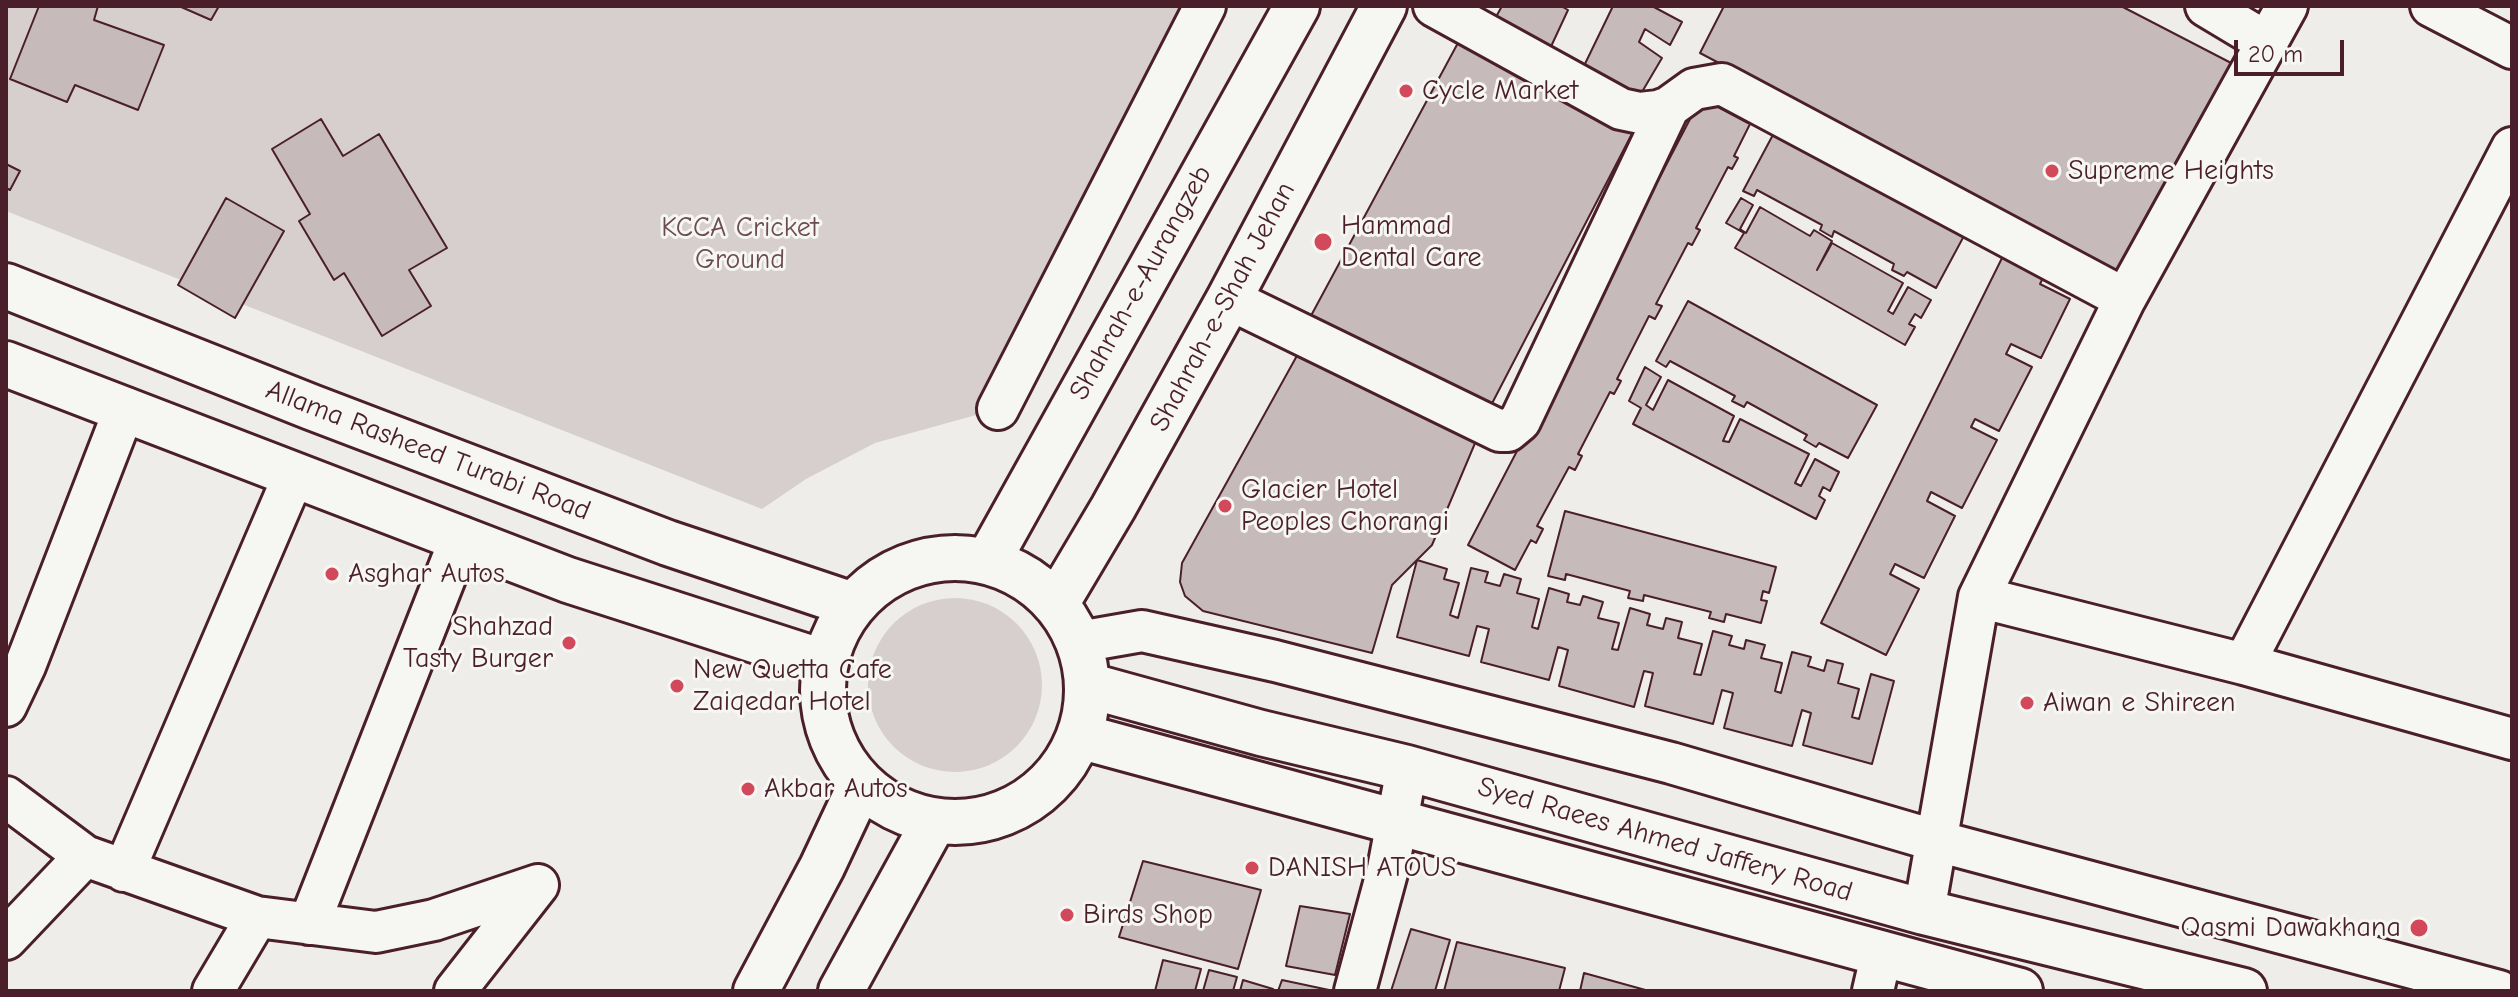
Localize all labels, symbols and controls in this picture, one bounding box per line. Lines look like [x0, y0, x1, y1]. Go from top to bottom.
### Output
scale bar [2238, 24, 2348, 74]
text: 20 m [2248, 40, 2303, 68]
place label: Cycle Market [1422, 74, 1578, 108]
marker: Cycle Market [1397, 82, 1415, 100]
place label: Supreme Heights [2068, 154, 2274, 188]
street label: Shahrah-e-Aurangzeb [1063, 160, 1219, 406]
marker: Supreme Heights [2043, 162, 2061, 180]
street label: Shahrah-e-Shah Jehan [1143, 177, 1303, 437]
place label: Hammad Dental Care [1341, 209, 1482, 275]
park label: KCCA Cricket Ground [661, 211, 819, 277]
marker: Hammad Dental Care [1312, 231, 1334, 253]
street label: Allama Rasheed Turabi Road [261, 374, 595, 528]
place label: Glacier Hotel Peoples Chorangi [1241, 473, 1449, 539]
marker: Glacier Hotel Peoples Chorangi [1216, 497, 1234, 515]
place label: Asghar Autos [348, 557, 505, 591]
marker: Asghar Autos [323, 565, 341, 583]
place label: Shahzad Tasty Burger [403, 610, 553, 676]
marker: Shahzad Tasty Burger [560, 634, 578, 652]
place label: New Quetta Cafe Zaiqedar Hotel [693, 653, 892, 719]
marker: New Quetta Cafe Zaiqedar Hotel [668, 677, 686, 695]
place label: Aiwan e Shireen [2043, 686, 2235, 720]
marker: Aiwan e Shireen [2018, 694, 2036, 712]
street label: Syed Raees Ahmed Jaffery Road [1474, 770, 1856, 910]
place label: Akbar Autos [764, 772, 908, 806]
marker: Akbar Autos [739, 780, 757, 798]
place label: DANISH ATOUS [1268, 851, 1456, 885]
marker: DANISH ATOUS [1243, 859, 1261, 877]
place label: Birds Shop [1083, 898, 1213, 932]
marker: Birds Shop [1058, 906, 1076, 924]
place label: Qasmi Dawakhana [2181, 911, 2401, 945]
marker: Qasmi Dawakhana [2408, 917, 2430, 939]

